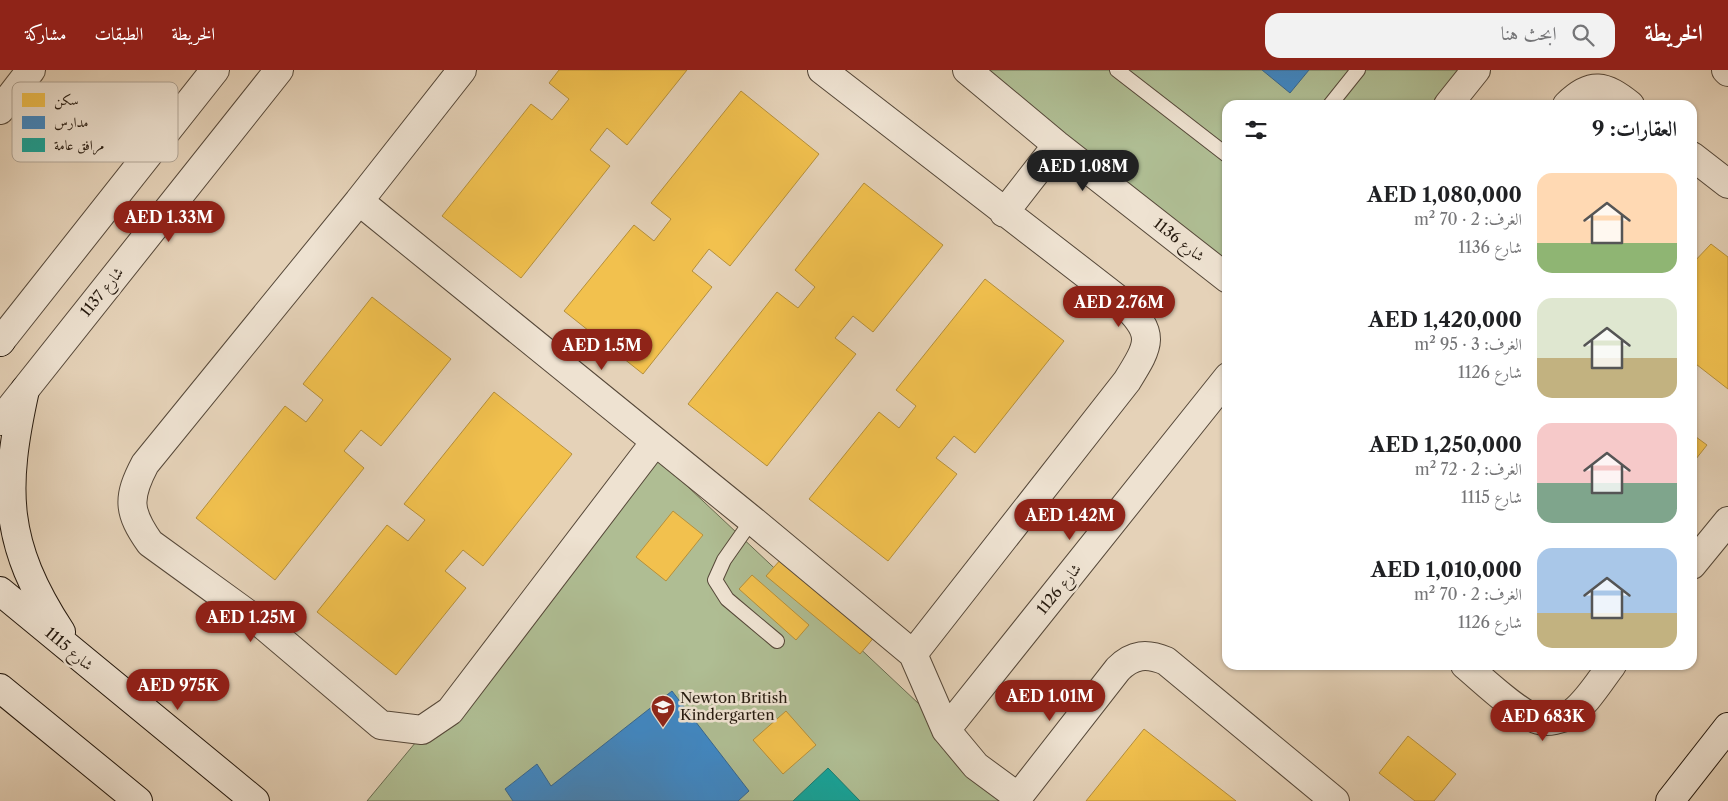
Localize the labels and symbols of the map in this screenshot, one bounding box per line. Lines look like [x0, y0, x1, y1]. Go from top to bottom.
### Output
legend [12, 82, 178, 162]
text: سكن [54, 91, 79, 110]
text: مدارس [54, 113, 89, 131]
text: مرافق عامة [54, 136, 104, 155]
pin: AED 1.08M [1026, 150, 1140, 192]
pin: AED 1.33M [112, 200, 226, 243]
street label: شارع 1136 [1147, 214, 1209, 269]
street label: شارع 1137 [76, 263, 130, 323]
pin: AED 2.76M [1062, 286, 1176, 328]
pin: AED 1.5M [550, 328, 654, 371]
pin: AED 1.42M [1013, 498, 1127, 541]
street label: شارع 1126 [1032, 559, 1088, 621]
pin: AED 1.25M [194, 600, 308, 643]
street label: شارع 1115 [39, 623, 97, 677]
pin: AED 975K [126, 668, 230, 711]
pin: AED 1.01M [993, 680, 1107, 722]
place label: Newton British Kindergarten [680, 688, 788, 724]
school or university icon: Newton British Kindergarten [650, 694, 676, 728]
pin: AED 683K [1491, 700, 1595, 742]

